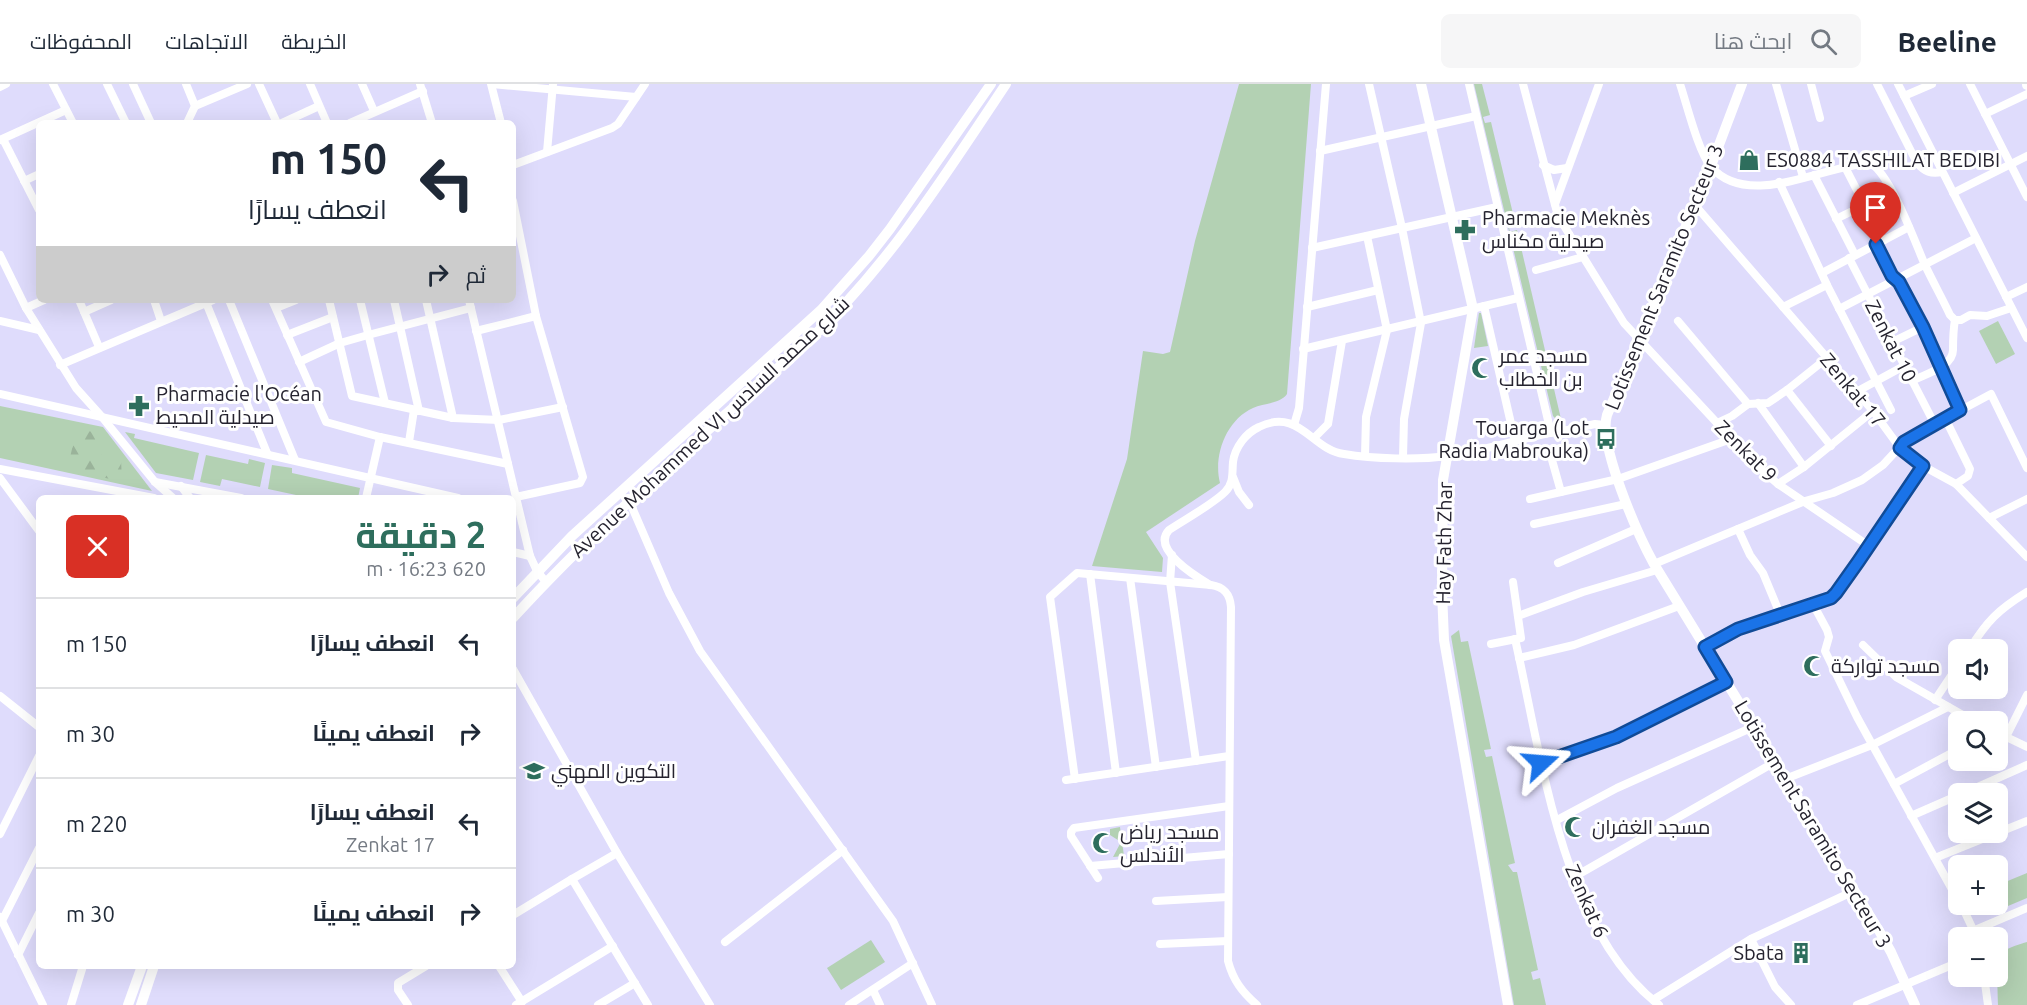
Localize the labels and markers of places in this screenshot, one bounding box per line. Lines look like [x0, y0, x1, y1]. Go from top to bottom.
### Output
shop icon: ES0884 TASSHILAT BEDIBI [1737, 148, 1761, 172]
place label: ES0884 TASSHILAT BEDIBI [1766, 148, 2000, 171]
pin [1850, 182, 1901, 244]
place label: Pharmacie Meknès صيدلية مكناس [1482, 206, 1650, 254]
pharmacy icon: Pharmacie Meknès صيدلية مكناس [1453, 218, 1477, 242]
place label: مسجد عمر بن الخطاب [1498, 344, 1588, 392]
mosque icon: مسجد عمر بن الخطاب [1470, 356, 1494, 380]
place label: Pharmacie l'Océan صيدلية المحيط [156, 382, 322, 428]
pharmacy icon: Pharmacie l'Océan صيدلية المحيط [127, 394, 151, 418]
place label: Touarga (Lot Radia Mabrouka) [1438, 416, 1589, 462]
bus stop icon: Touarga (Lot Radia Mabrouka) [1594, 427, 1618, 451]
mosque icon: مسجد تواركة [1802, 654, 1826, 678]
place label: مسجد تواركة [1831, 654, 1940, 678]
school or university icon: التكوين المهني [522, 759, 546, 783]
place label: التكوين المهني [551, 759, 676, 787]
mosque icon: مسجد الغفران [1563, 815, 1587, 839]
place label: مسجد الغفران [1592, 815, 1710, 840]
place label: مسجد رياض الأندلس [1120, 820, 1219, 868]
mosque icon: مسجد رياض الأندلس [1091, 831, 1115, 855]
place label: Sbata [1733, 941, 1784, 964]
building icon: Sbata [1789, 941, 1813, 965]

